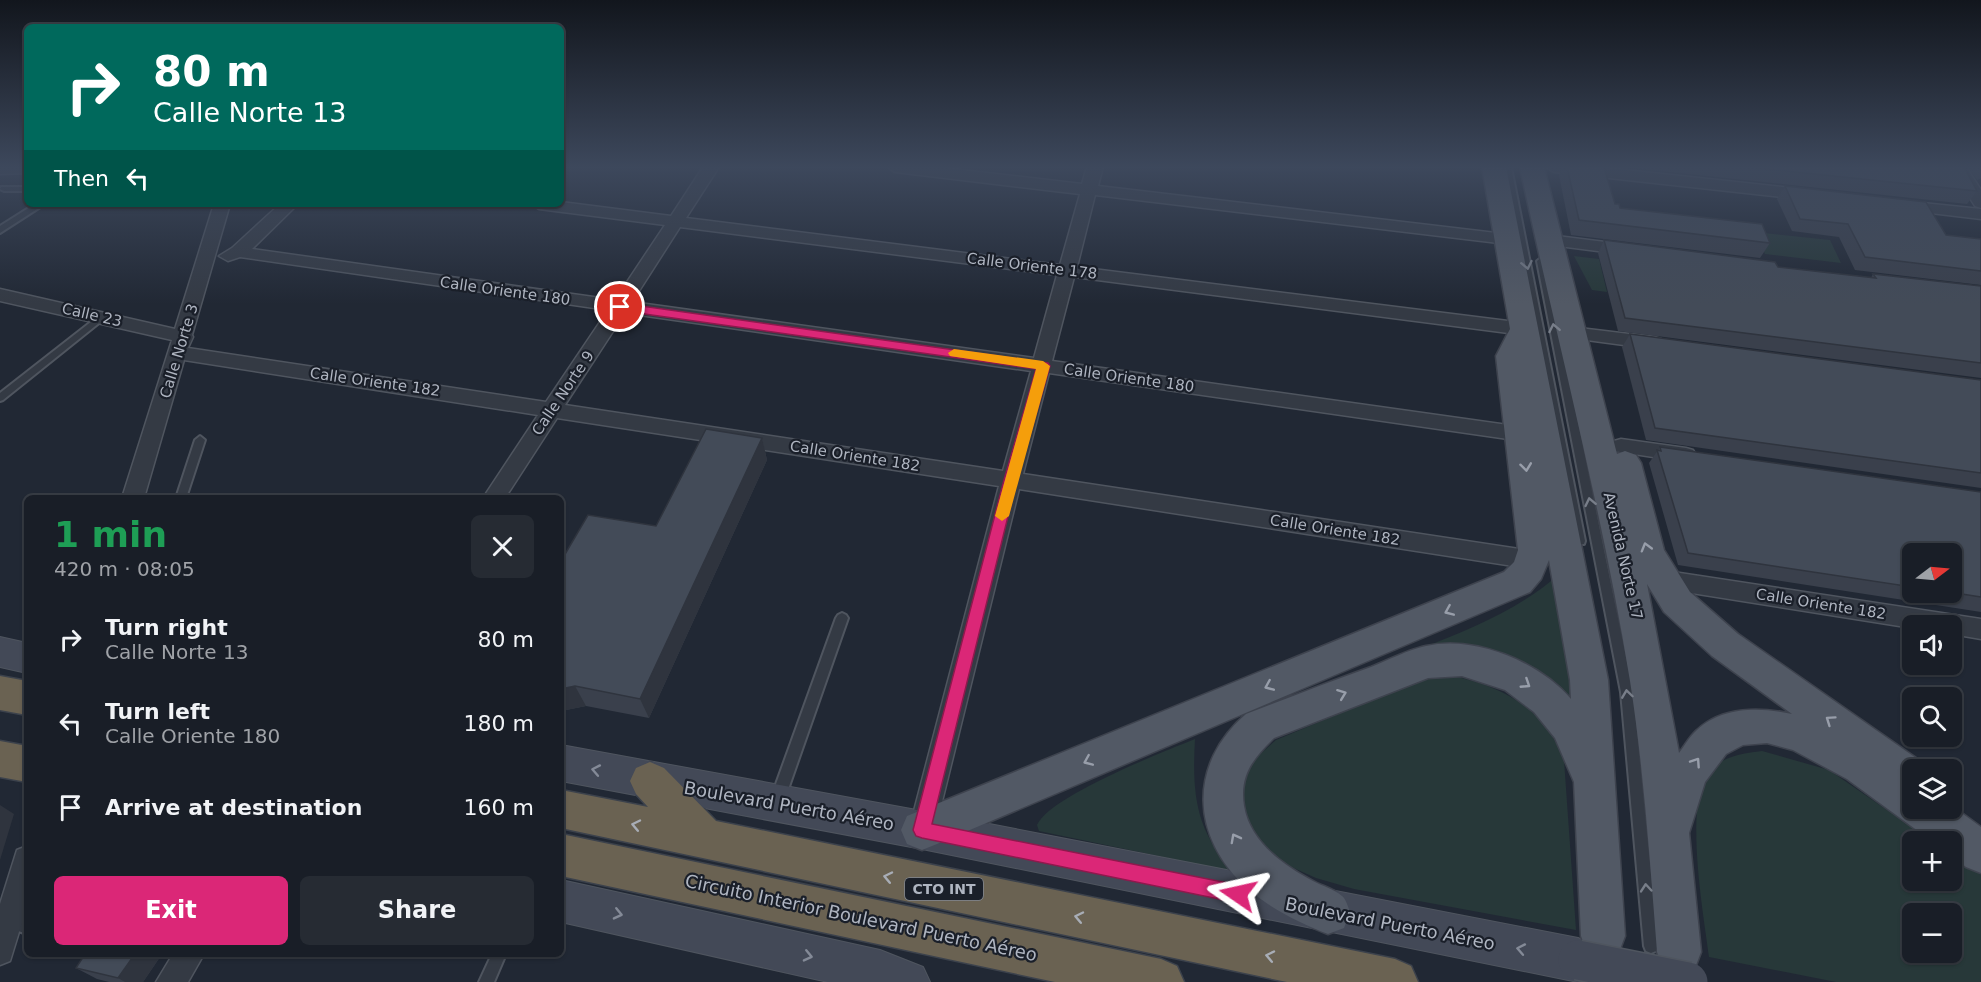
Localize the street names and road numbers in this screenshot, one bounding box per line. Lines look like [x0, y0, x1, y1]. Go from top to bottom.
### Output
street label: Calle Oriente 178 [966, 249, 1098, 283]
street label: Calle Oriente 180 [439, 273, 571, 309]
street label: Calle 23 [60, 299, 124, 331]
street label: Calle Norte 3 [156, 302, 202, 400]
street label: Calle Norte 9 [528, 347, 598, 439]
street label: Calle Oriente 180 [1063, 360, 1195, 396]
street label: Calle Oriente 182 [309, 364, 441, 400]
street label: Calle Oriente 182 [789, 437, 921, 475]
street label: Avenida Norte 17 [1600, 491, 1646, 621]
street label: Calle Oriente 182 [1269, 511, 1401, 549]
street label: Calle Oriente 182 [1755, 585, 1887, 623]
street label: Boulevard Puerto Aéreo [682, 777, 896, 834]
street label: Circuito Interior Boulevard Puerto Aéreo [683, 870, 1039, 965]
road number: CTO INT [905, 878, 983, 900]
street label: Boulevard Puerto Aéreo [1283, 893, 1497, 954]

